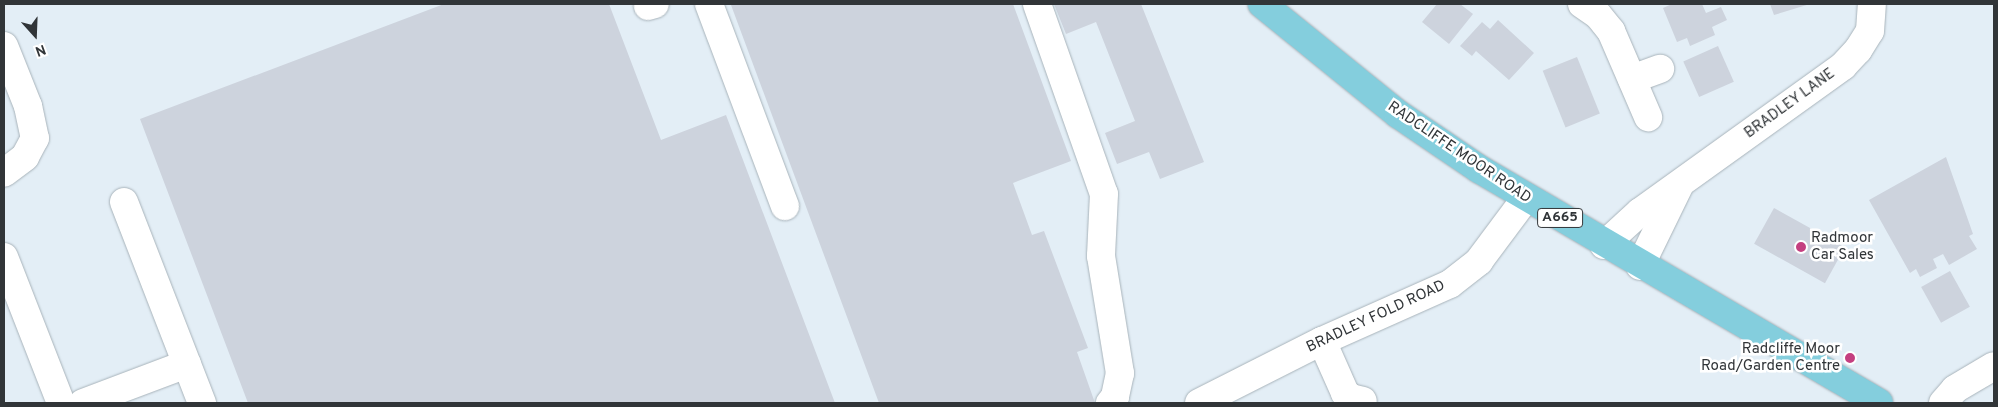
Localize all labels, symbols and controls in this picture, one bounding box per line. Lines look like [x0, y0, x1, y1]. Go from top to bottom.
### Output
north arrow [10, 10, 60, 60]
text: N [33, 40, 48, 59]
street label: BRADLEY LANE [1741, 65, 1839, 143]
street label: RADCLIFFE MOOR ROAD [1384, 98, 1534, 208]
road number: A665 [1536, 207, 1584, 230]
place label: Radmoor Car Sales [1811, 229, 1874, 264]
marker: Radmoor Car Sales [1795, 241, 1807, 253]
street label: BRADLEY FOLD ROAD [1304, 277, 1448, 357]
place label: Radcliffe Moor Road/Garden Centre [1701, 340, 1840, 375]
marker: Radcliffe Moor Road/Garden Centre [1844, 352, 1856, 364]

